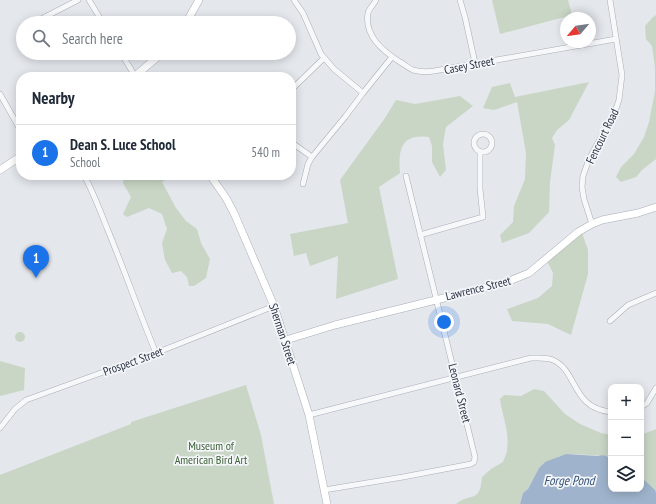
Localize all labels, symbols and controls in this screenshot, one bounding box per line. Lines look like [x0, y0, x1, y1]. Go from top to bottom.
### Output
north arrow [560, 12, 596, 48]
search box [16, 16, 296, 60]
icon: search [30, 27, 52, 49]
text: Search here [62, 29, 123, 48]
street label: Casey Street [443, 53, 496, 77]
text: Nearby [32, 87, 75, 109]
street label: Fencourt Road [582, 106, 622, 166]
text: Dean S. Luce School [70, 135, 176, 154]
text: 1 [42, 144, 48, 161]
text: 540 m [251, 144, 280, 161]
text: School [70, 154, 100, 171]
pin: 1 [23, 245, 49, 278]
street label: Lawrence Street [444, 272, 513, 303]
street label: Sherman Street [266, 301, 300, 367]
your location [434, 312, 454, 332]
street label: Prospect Street [101, 343, 166, 379]
street label: Leonard Street [445, 362, 475, 425]
map controls [608, 384, 644, 492]
button: + [608, 384, 644, 420]
button: − [608, 420, 644, 456]
park label: Museum of American Bird Art [175, 438, 248, 467]
button: layers [608, 456, 644, 492]
water label: Forge Pond [544, 472, 597, 489]

